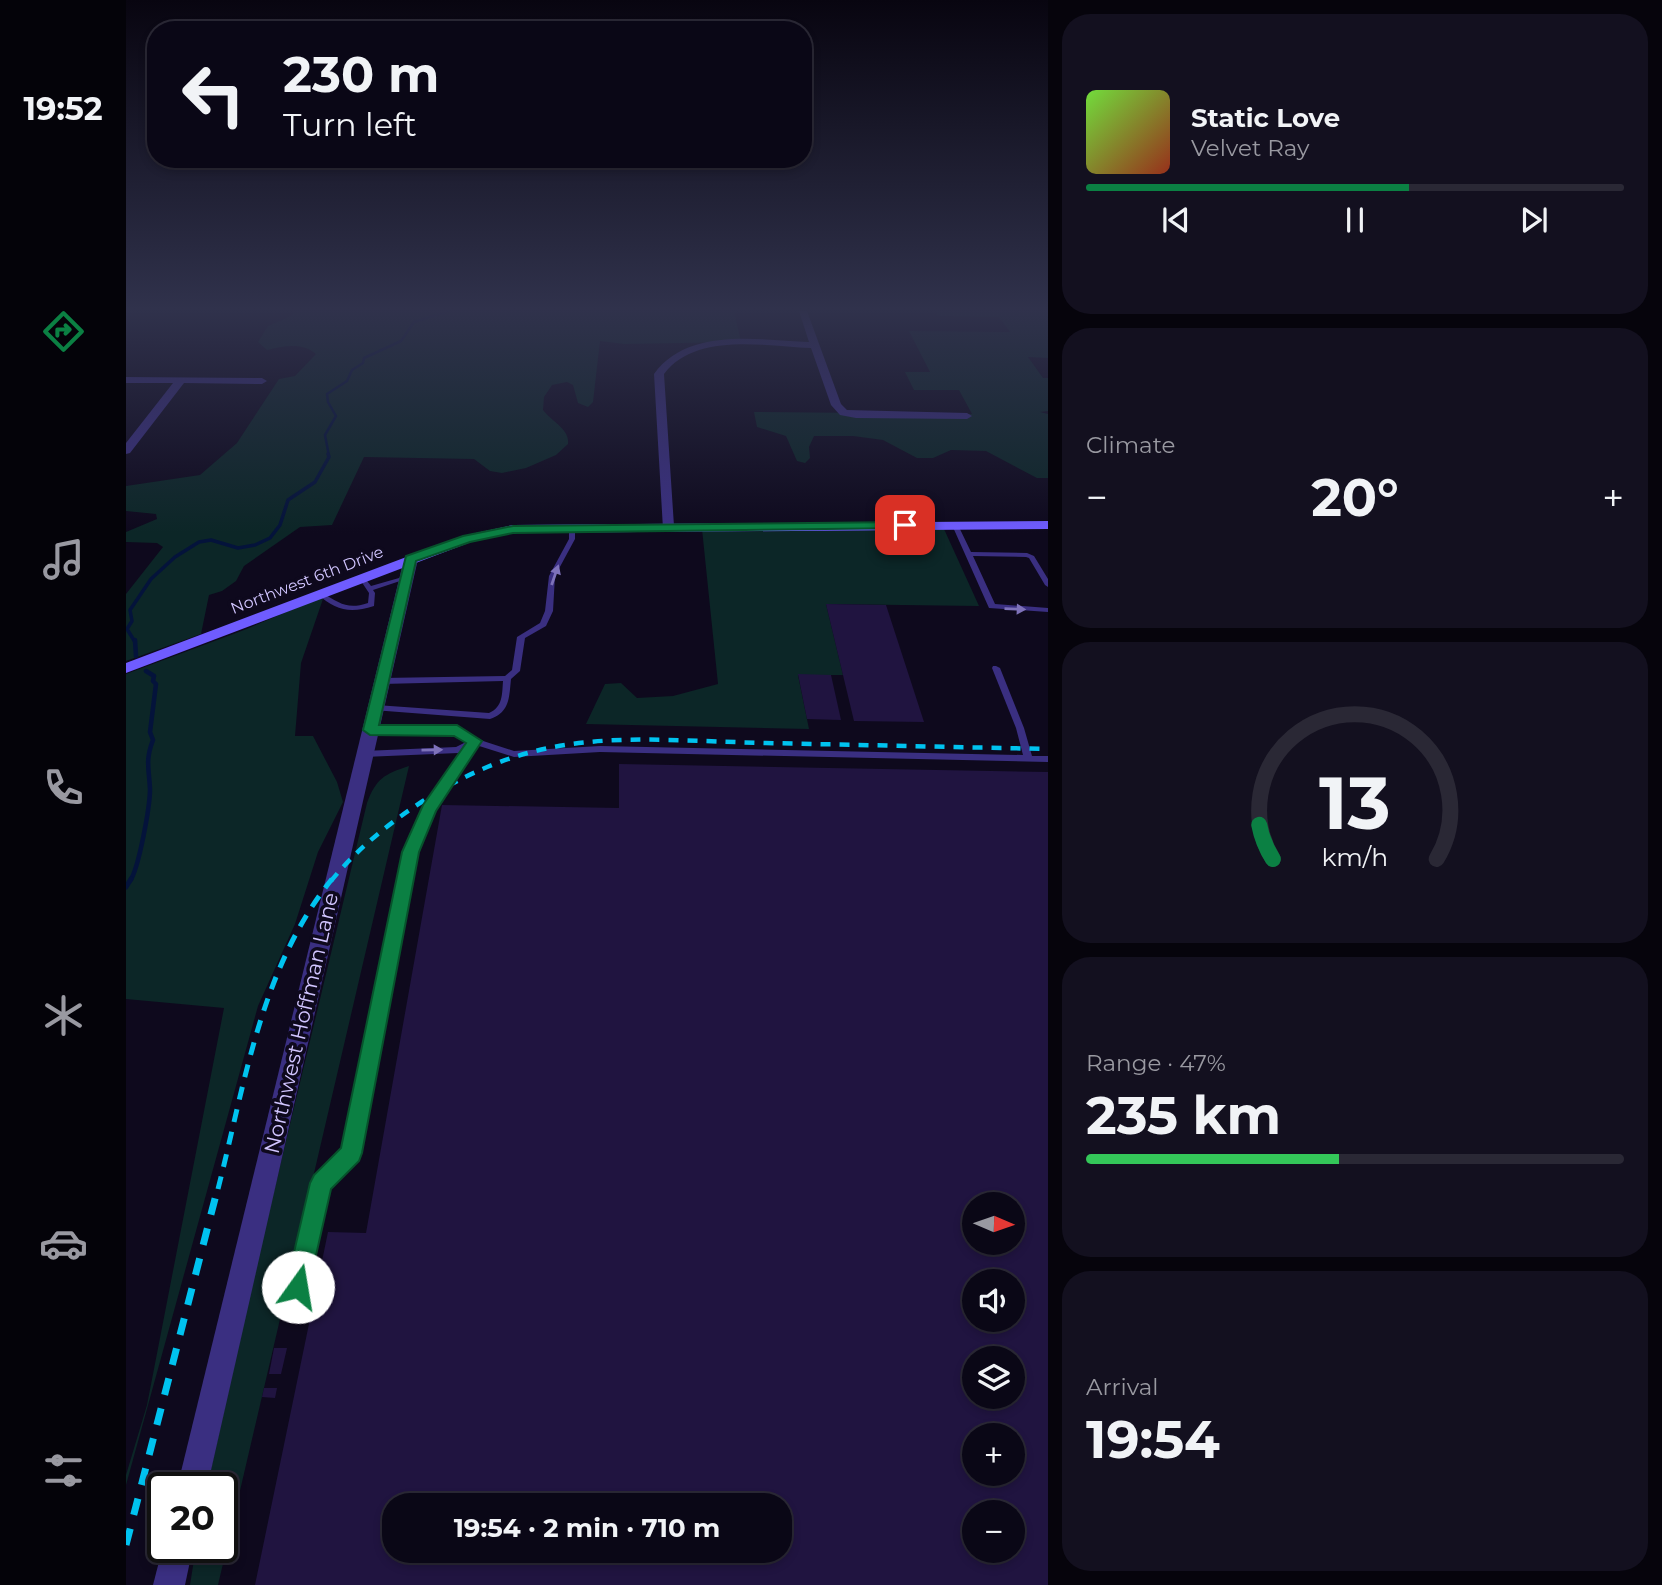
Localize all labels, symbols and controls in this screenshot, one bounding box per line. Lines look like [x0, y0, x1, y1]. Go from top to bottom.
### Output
text: 230 m [283, 45, 439, 104]
icon: left [168, 49, 259, 140]
text: 19:52 [23, 89, 103, 128]
text: Static Love [1191, 102, 1340, 134]
text: Turn left [283, 105, 417, 144]
text: Velvet Ray [1191, 134, 1309, 162]
icon: previous [1157, 201, 1195, 239]
icon: pause [1336, 201, 1374, 239]
icon: next [1515, 201, 1553, 239]
icon: directions [39, 307, 88, 356]
text: Climate [1086, 431, 1175, 459]
text: 20° [1311, 466, 1399, 529]
text: − [1086, 474, 1108, 521]
text: + [1602, 474, 1624, 521]
pin [875, 495, 935, 555]
icon: arrive [886, 506, 924, 544]
icon: music [39, 535, 88, 584]
street label: Northwest 6th Drive [228, 542, 386, 618]
one-way arrow [550, 564, 561, 585]
one-way arrow [1005, 604, 1027, 615]
one-way arrow [422, 744, 444, 756]
text: 13 [1319, 759, 1391, 847]
icon: phone [39, 763, 88, 812]
text: km/h [1322, 841, 1388, 871]
street label: Northwest Hoffman Lane [259, 890, 343, 1156]
icon: climate [39, 991, 88, 1040]
text: Range · 47% [1086, 1049, 1226, 1077]
text: 235 km [1086, 1084, 1281, 1147]
north arrow [962, 1192, 1026, 1255]
map controls [962, 1192, 1025, 1563]
icon: car [39, 1219, 88, 1268]
position arrow [261, 1250, 335, 1324]
button: sound [962, 1269, 1025, 1332]
button: layers [962, 1346, 1025, 1409]
text: Arrival [1086, 1373, 1159, 1401]
text: 19:54 [1086, 1408, 1220, 1471]
button: + [962, 1423, 1025, 1486]
icon: filters [39, 1446, 88, 1495]
speed limit sign: 20 [147, 1472, 238, 1563]
button: − [962, 1500, 1025, 1563]
text: 19:54 · 2 min · 710 m [454, 1512, 720, 1544]

